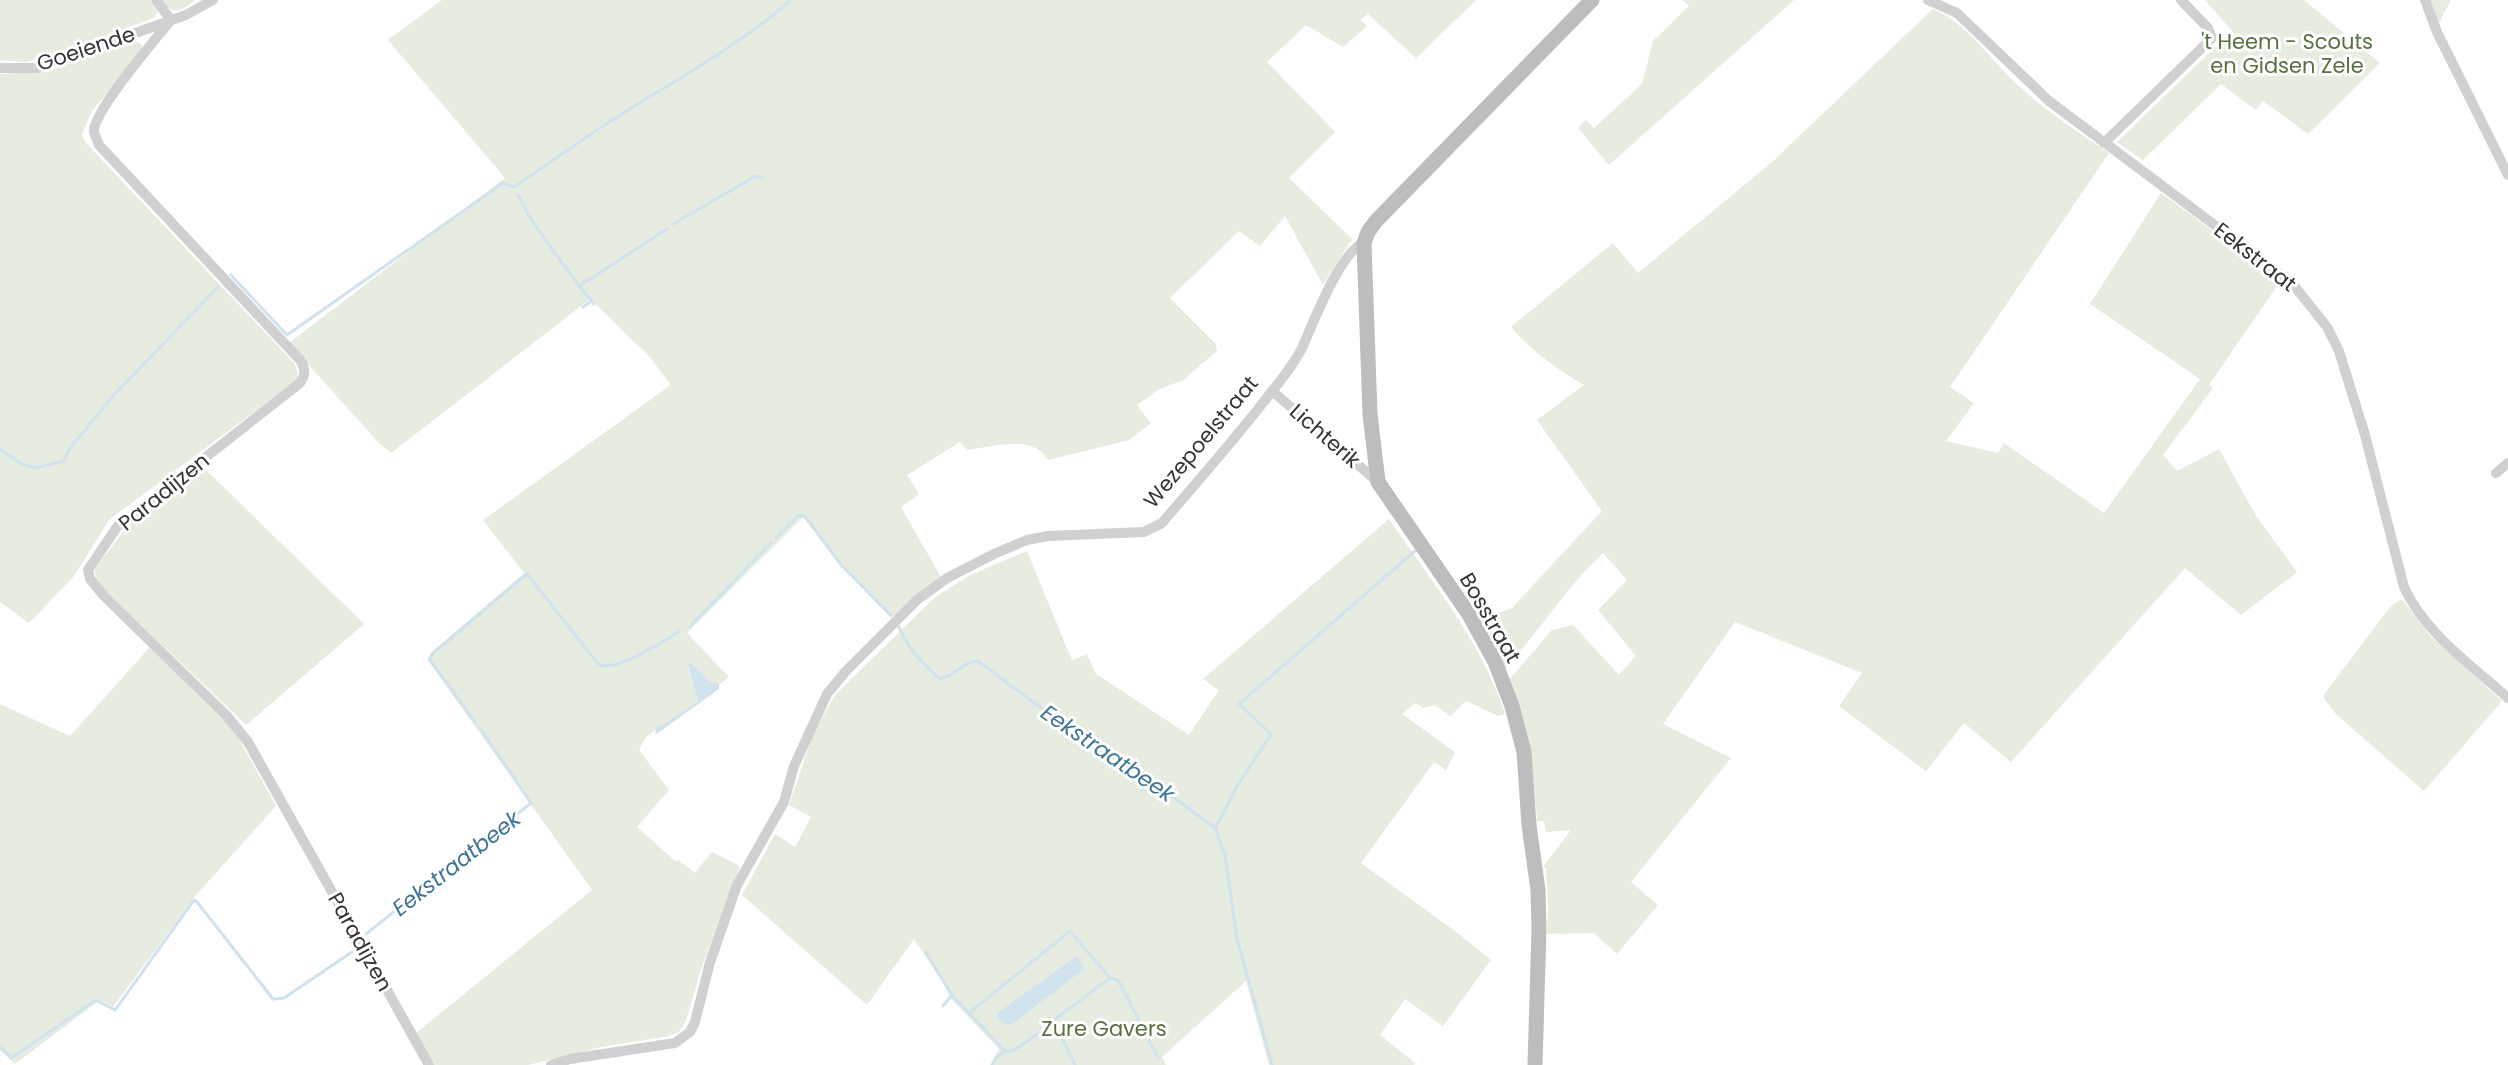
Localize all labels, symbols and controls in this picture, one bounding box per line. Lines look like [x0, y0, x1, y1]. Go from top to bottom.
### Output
street label: Goeiende [33, 19, 139, 78]
park label: 't Heem - Scouts en Gidsen Zele [2201, 27, 2373, 80]
street label: Eekstraat [2208, 215, 2302, 298]
street label: Wezepoelstraat [1137, 369, 1265, 514]
street label: Lichterik [1284, 397, 1367, 475]
street label: Paradijzen [112, 446, 215, 537]
street label: Bosstraat [1453, 567, 1528, 668]
water label: Eekstraatbeek [1035, 697, 1182, 811]
water label: Eekstraatbeek [386, 802, 528, 923]
street label: Paradijzen [321, 887, 400, 996]
park label: Zure Gavers [1041, 1014, 1167, 1043]

